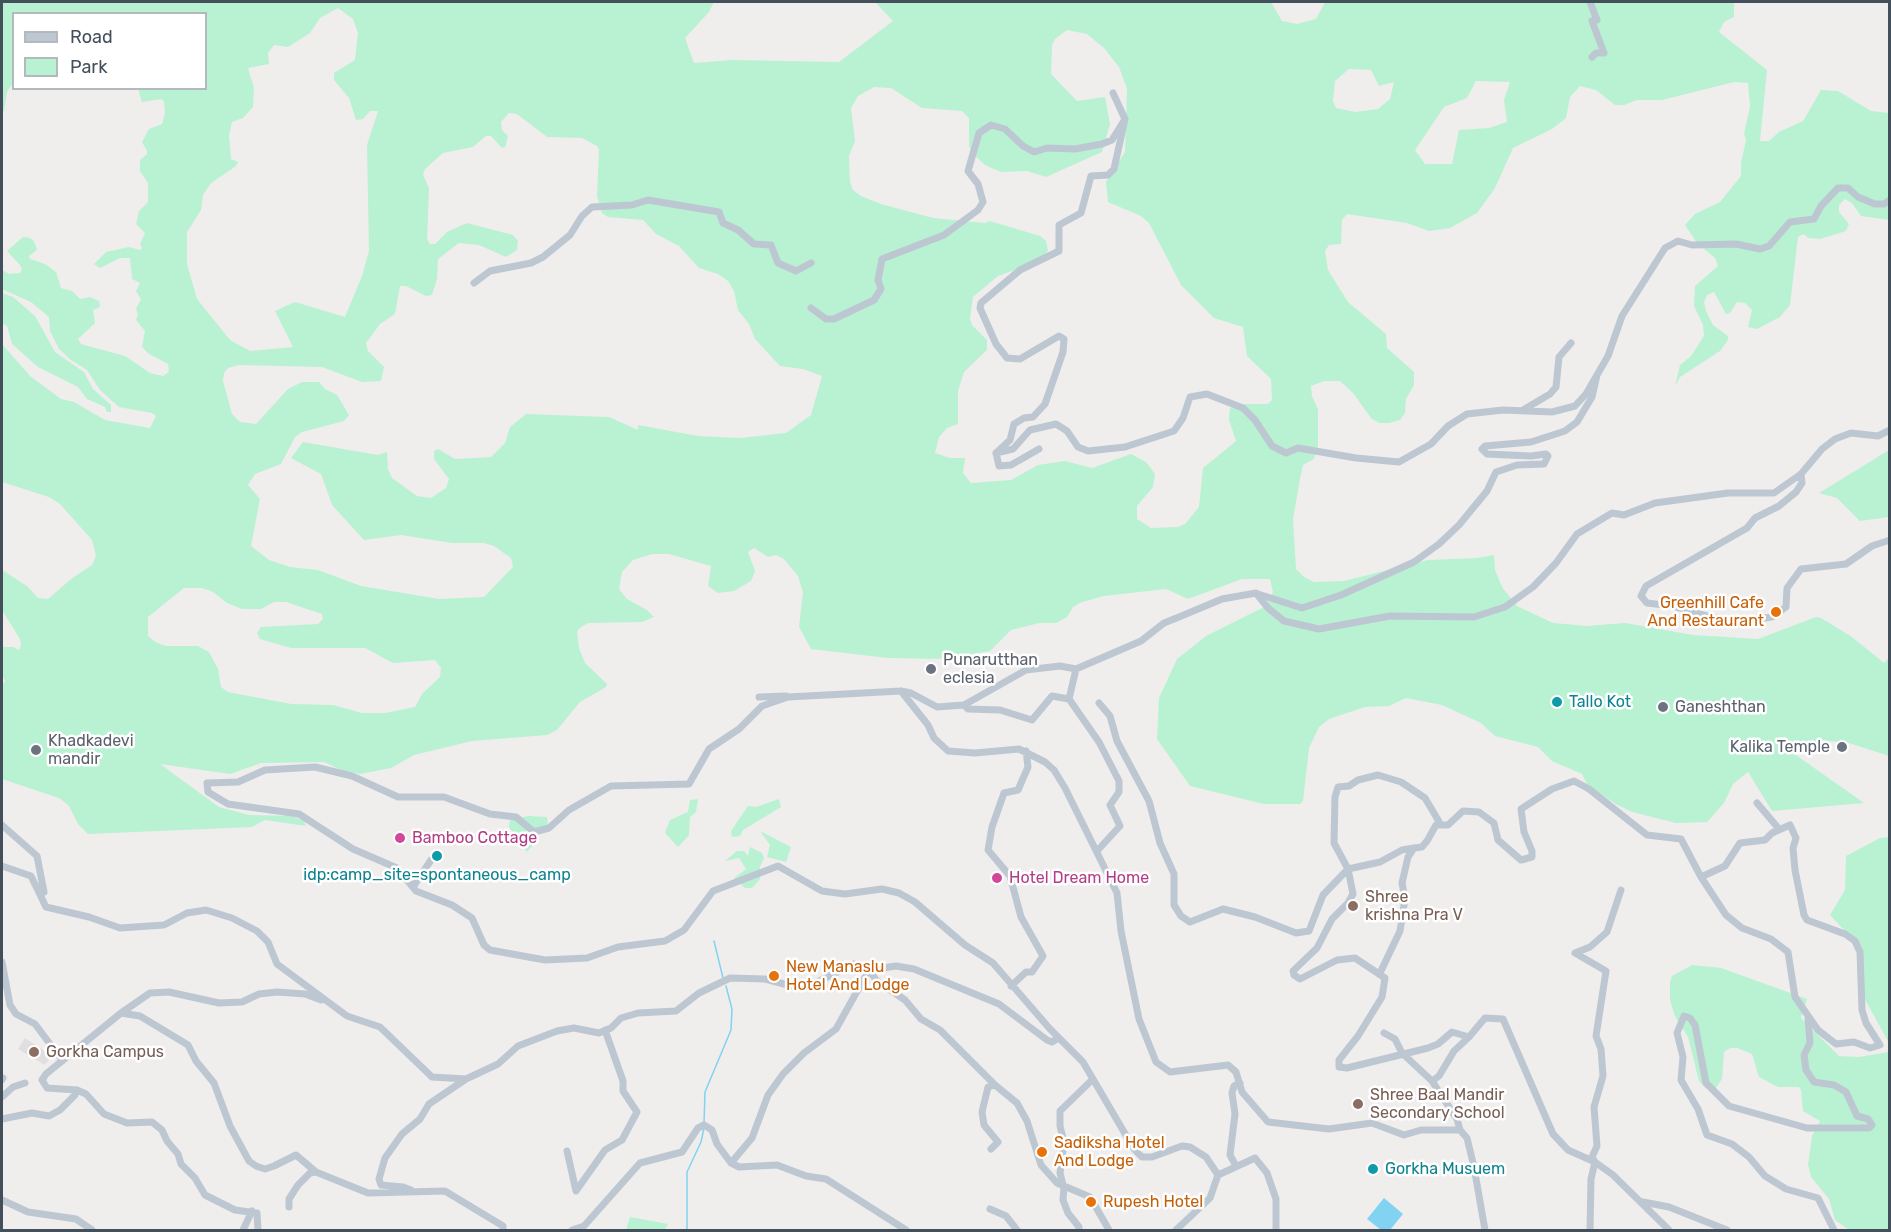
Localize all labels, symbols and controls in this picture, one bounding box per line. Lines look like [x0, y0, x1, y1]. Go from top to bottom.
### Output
legend [12, 12, 207, 90]
text: Road [70, 26, 113, 48]
text: Park [70, 56, 107, 78]
place label: Greenhill Cafe And Restaurant [1647, 593, 1764, 631]
marker: Greenhill Cafe And Restaurant [1769, 605, 1783, 619]
place label: Punarutthan eclesia [943, 650, 1038, 688]
marker: Punarutthan eclesia [924, 662, 938, 676]
place label: Tallo Kot [1569, 692, 1631, 712]
marker: Tallo Kot [1550, 695, 1564, 709]
place label: Ganeshthan [1675, 697, 1766, 717]
marker: Ganeshthan [1656, 700, 1670, 714]
place label: Khadkadevi mandir [48, 731, 134, 769]
place label: Kalika Temple [1730, 737, 1830, 757]
marker: Kalika Temple [1835, 740, 1849, 754]
marker: Khadkadevi mandir [29, 743, 43, 757]
place label: Bamboo Cottage [412, 828, 537, 848]
marker: Bamboo Cottage [393, 831, 407, 845]
marker: idp:camp_site=spontaneous_camp [430, 849, 444, 863]
place label: idp:camp_site=spontaneous_camp [303, 865, 571, 885]
place label: Hotel Dream Home [1009, 868, 1149, 888]
marker: Hotel Dream Home [990, 871, 1004, 885]
place label: Shree krishna Pra V [1365, 887, 1463, 925]
marker: Shree krishna Pra V [1346, 899, 1360, 913]
place label: New Manaslu Hotel And Lodge [786, 957, 909, 995]
marker: New Manaslu Hotel And Lodge [767, 969, 781, 983]
place label: Gorkha Campus [46, 1042, 164, 1062]
marker: Gorkha Campus [27, 1045, 41, 1059]
place label: Shree Baal Mandir Secondary School [1370, 1085, 1505, 1123]
marker: Shree Baal Mandir Secondary School [1351, 1097, 1365, 1111]
place label: Sadiksha Hotel And Lodge [1054, 1133, 1165, 1171]
marker: Sadiksha Hotel And Lodge [1035, 1145, 1049, 1159]
place label: Gorkha Musuem [1385, 1159, 1505, 1179]
marker: Gorkha Musuem [1366, 1162, 1380, 1176]
place label: Rupesh Hotel [1103, 1192, 1203, 1212]
marker: Rupesh Hotel [1084, 1195, 1098, 1209]

